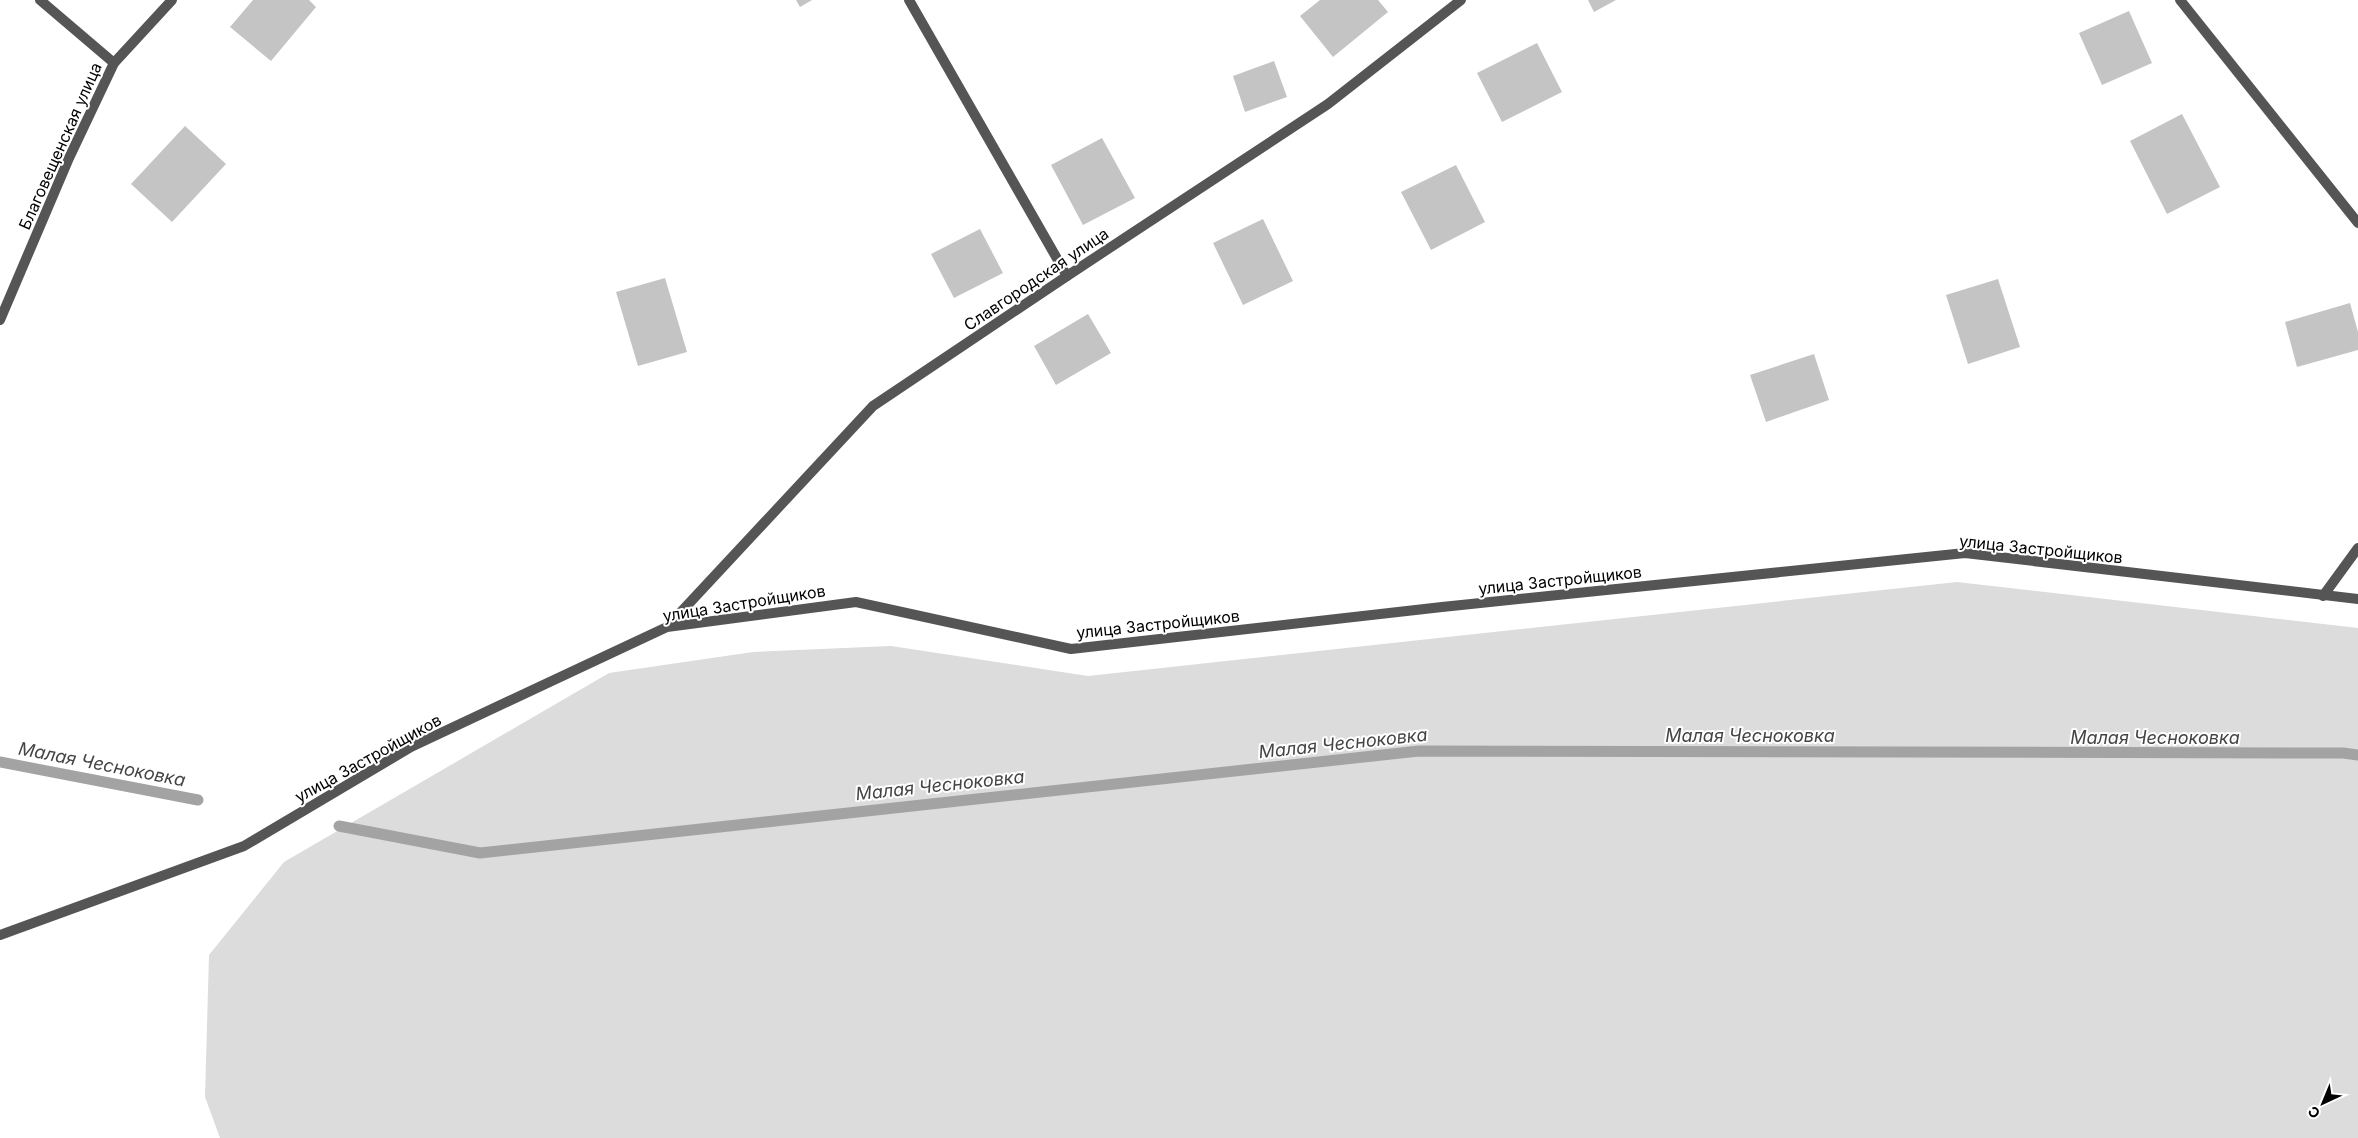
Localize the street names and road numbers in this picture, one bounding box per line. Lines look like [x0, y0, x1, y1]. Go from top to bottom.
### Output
street label: Благовещенская улица [14, 59, 106, 233]
street label: Славгородская улица [960, 223, 1112, 335]
street label: улица Застройщиков [1958, 530, 2124, 568]
street label: улица Застройщиков [1477, 561, 1643, 599]
street label: улица Застройщиков [661, 580, 827, 626]
street label: улица Застройщиков [1075, 605, 1241, 643]
street label: улица Застройщиков [291, 709, 445, 807]

